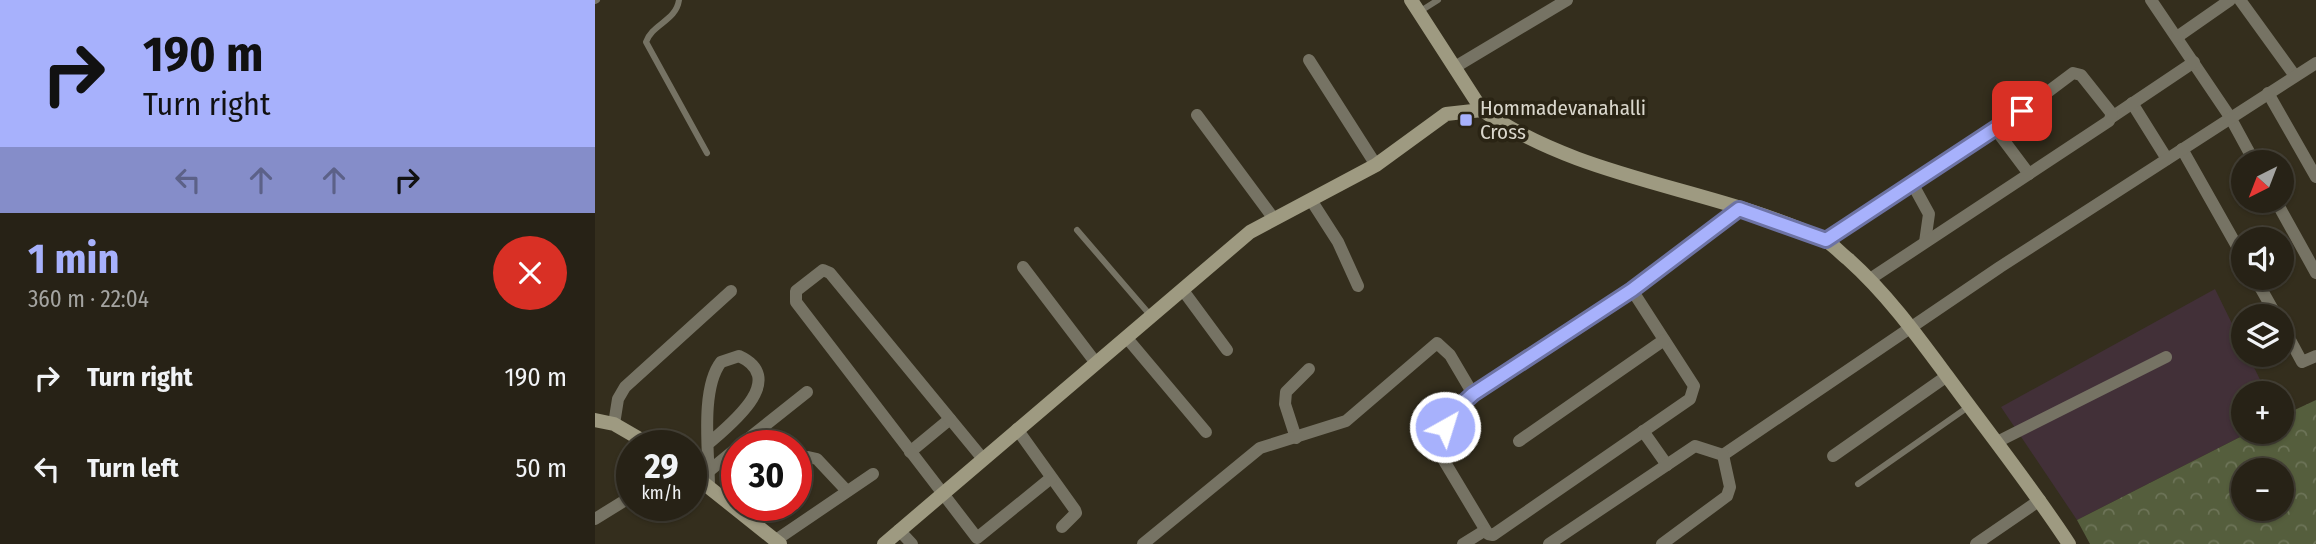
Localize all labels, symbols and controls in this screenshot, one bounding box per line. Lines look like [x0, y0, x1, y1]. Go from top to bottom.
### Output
text: 190 m [143, 25, 263, 84]
icon: right [28, 28, 119, 119]
pin [1992, 81, 2052, 141]
text: Turn right [143, 85, 270, 123]
icon: arrive [2003, 92, 2041, 130]
place label: Hommadevanahalli Cross [1480, 95, 1646, 145]
marker: Hommadevanahalli Cross [1458, 112, 1474, 128]
north arrow [2231, 150, 2294, 214]
map controls [2231, 150, 2294, 521]
icon: left [169, 161, 207, 199]
icon: ahead [242, 161, 280, 199]
icon: ahead [315, 161, 353, 199]
icon: right [388, 161, 426, 199]
button: sound [2231, 227, 2294, 290]
text: 1 min [28, 234, 119, 284]
button: close [493, 236, 567, 310]
text: 360 m · 22:04 [28, 285, 149, 313]
button: layers [2231, 304, 2294, 367]
icon: right [28, 359, 66, 397]
text: Turn right [87, 362, 193, 393]
text: 190 m [505, 362, 567, 393]
button: + [2231, 381, 2294, 444]
position arrow [1408, 390, 1482, 464]
speed limit sign: 30 [721, 430, 812, 521]
text: 29 [644, 445, 679, 487]
icon: left [28, 450, 66, 488]
text: Turn left [87, 453, 179, 484]
text: 50 m [515, 453, 567, 484]
button: − [2231, 458, 2294, 521]
text: km/h [641, 482, 682, 504]

